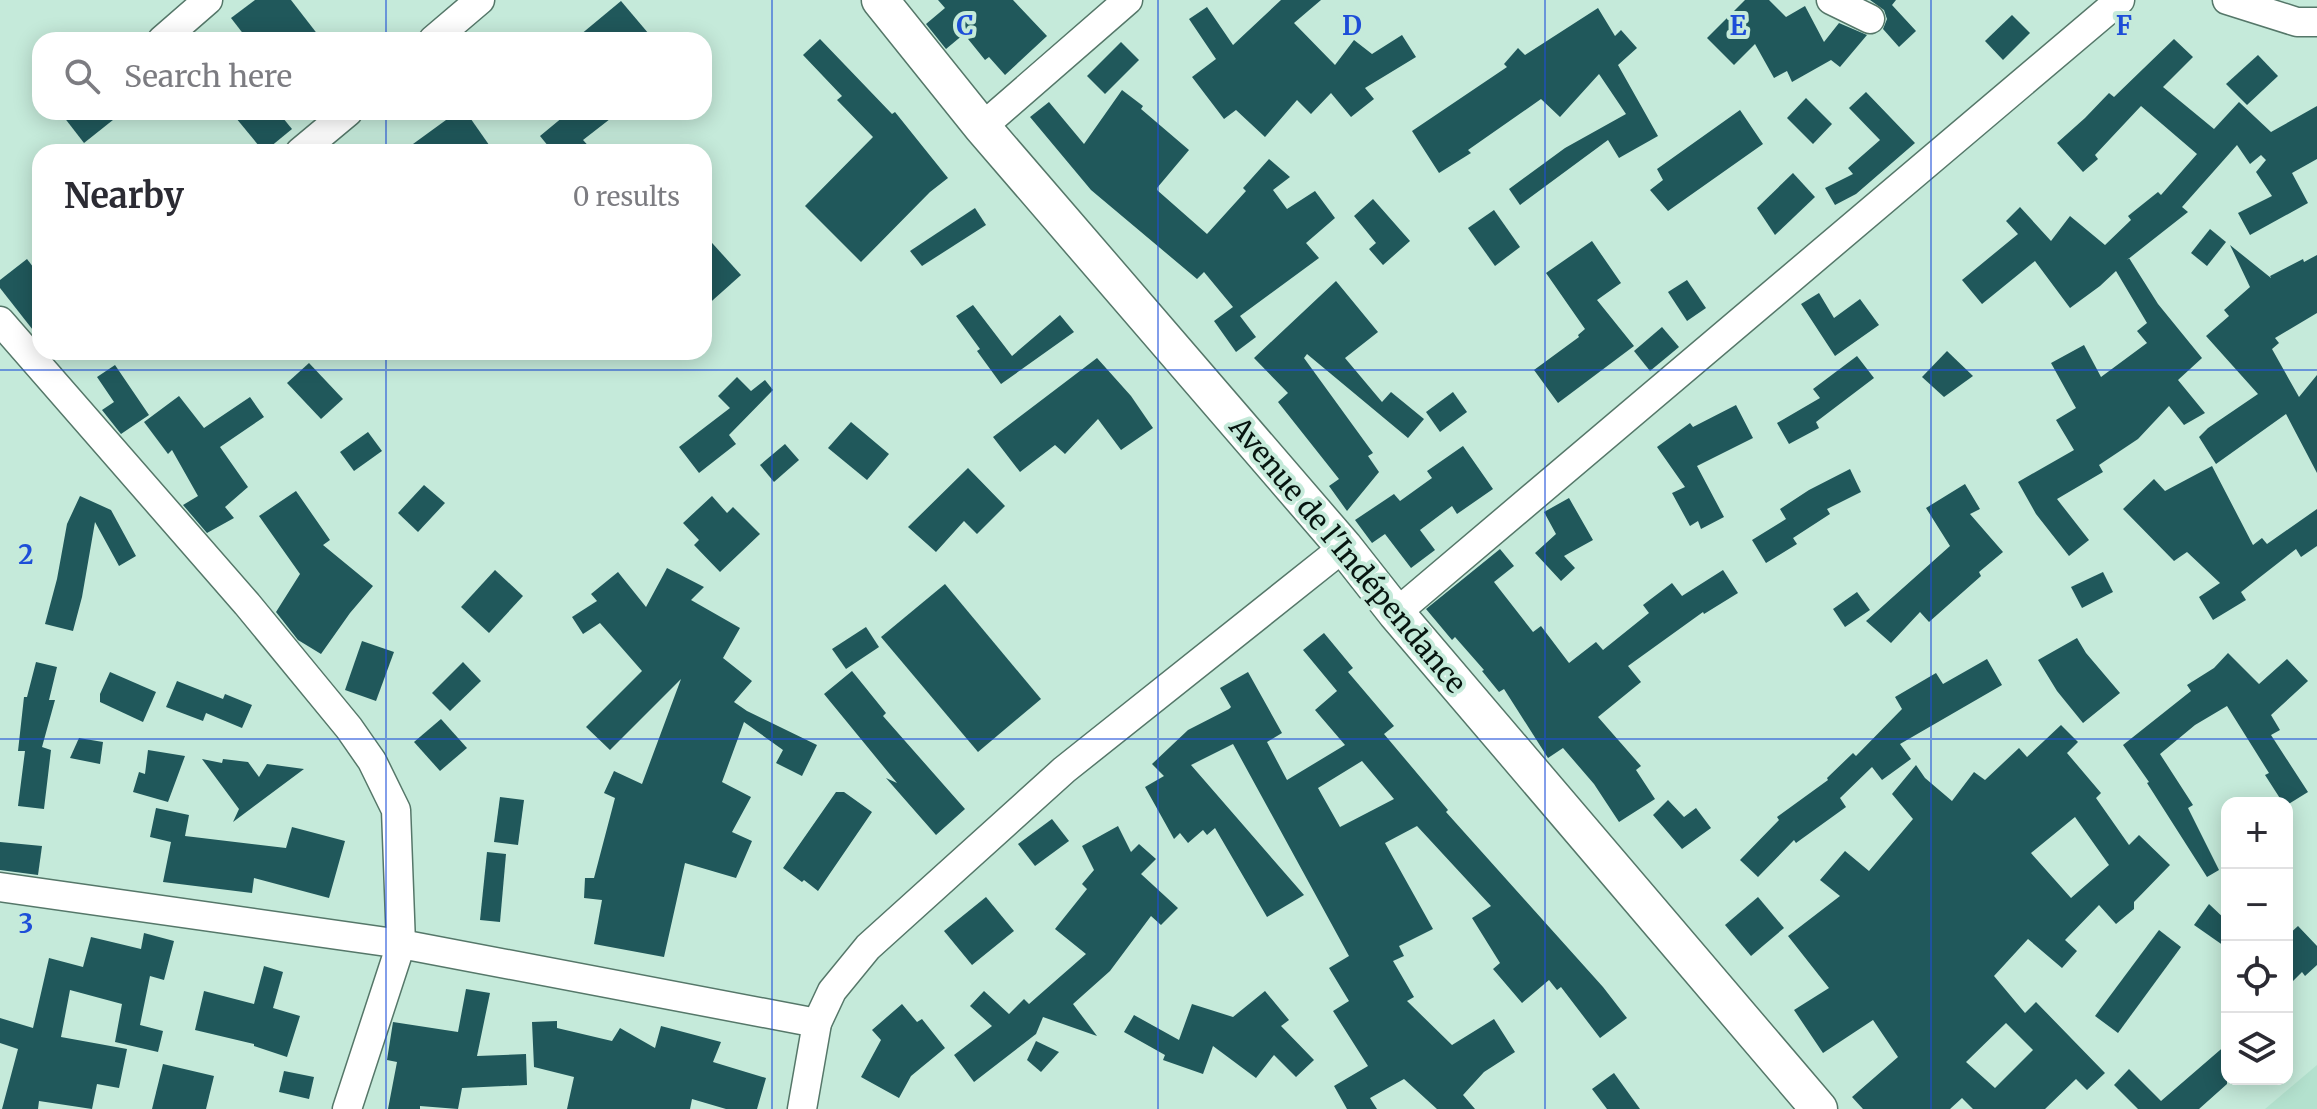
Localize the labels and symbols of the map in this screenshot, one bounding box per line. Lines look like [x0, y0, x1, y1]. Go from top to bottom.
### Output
text: C [956, 9, 974, 42]
text: D [1342, 9, 1362, 42]
text: E [1730, 9, 1747, 42]
text: F [2116, 9, 2132, 42]
street label: Avenue de l'Indépendance [1221, 409, 1474, 700]
text: 2 [18, 538, 34, 571]
text: 3 [19, 907, 33, 940]

